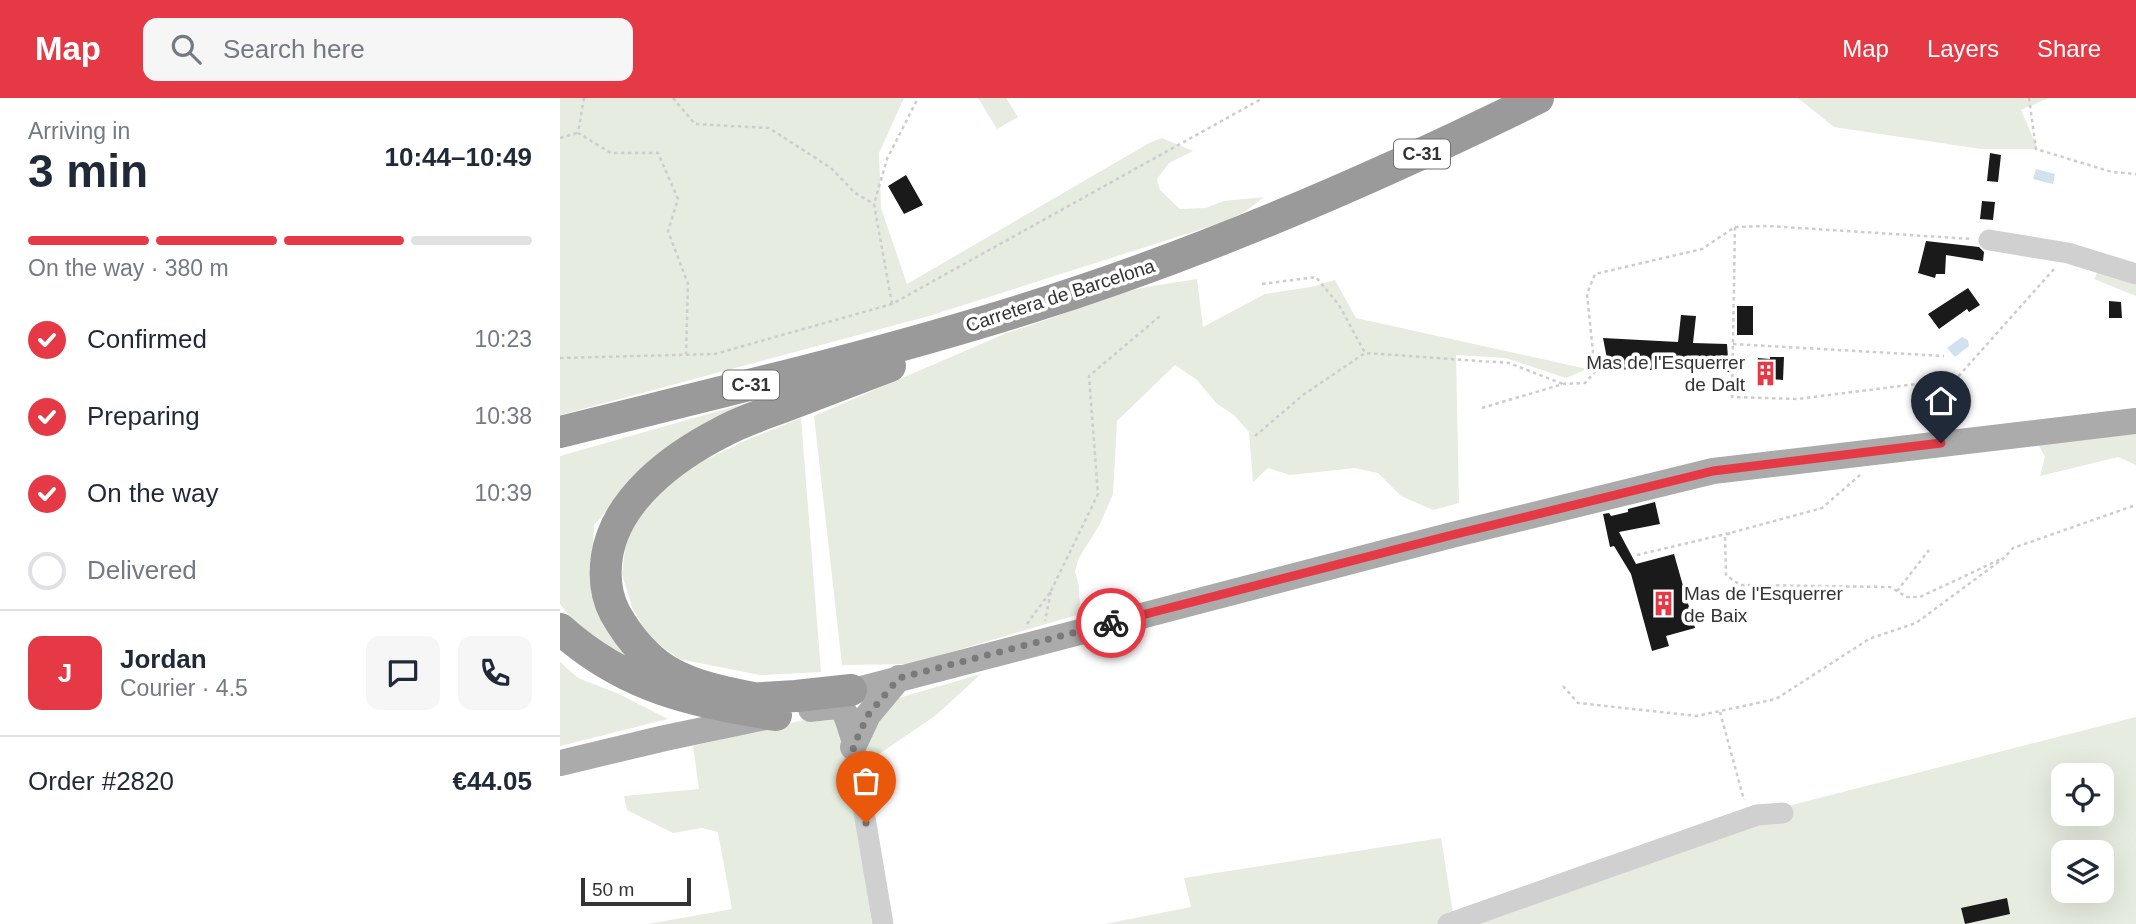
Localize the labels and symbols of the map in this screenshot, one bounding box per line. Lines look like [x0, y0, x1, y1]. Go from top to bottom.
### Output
road number: C-31 [1394, 140, 1450, 168]
street label: Carretera de Barcelona [963, 255, 1158, 336]
place label: Mas de l'Esquerrer de Dalt [1586, 352, 1746, 395]
building icon: Mas de l'Esquerrer de Dalt [1751, 359, 1779, 387]
road number: C-31 [723, 370, 779, 400]
pin [1911, 371, 1971, 443]
place label: Mas de l'Esquerrer de Baix [1684, 583, 1844, 626]
courier [1076, 588, 1146, 658]
building icon: Mas de l'Esquerrer de Baix [1650, 590, 1678, 618]
pin [836, 751, 896, 823]
scale bar [581, 875, 691, 907]

